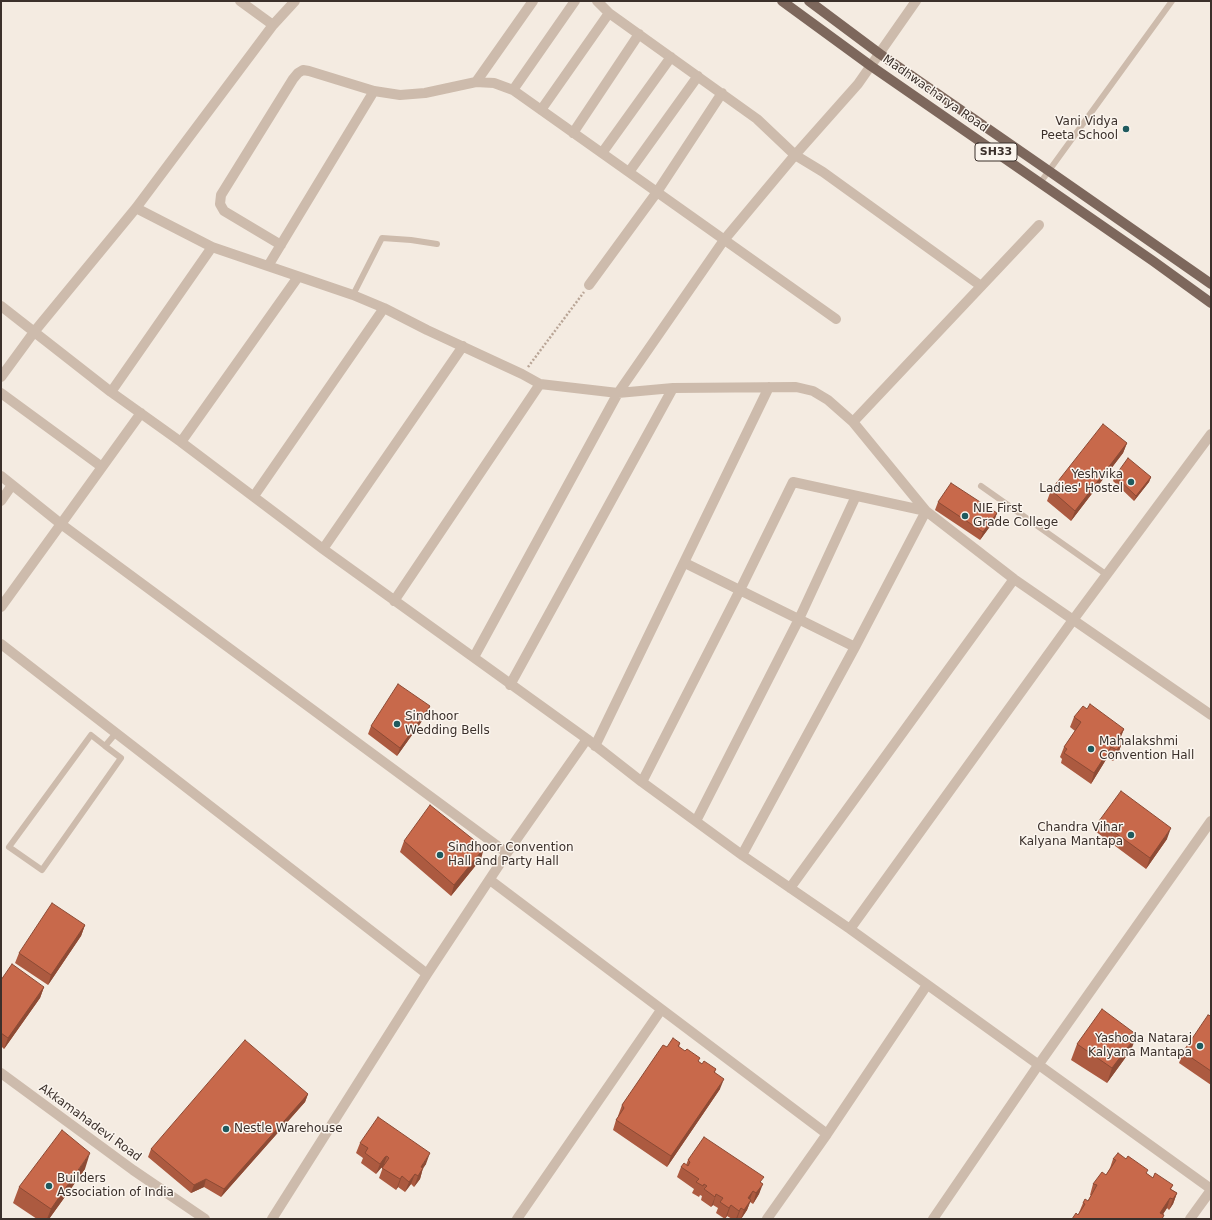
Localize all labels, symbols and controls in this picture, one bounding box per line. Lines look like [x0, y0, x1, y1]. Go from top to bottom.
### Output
street label: Madhwacharya Road [880, 52, 990, 136]
place label: Vani Vidya Peeta School [1041, 115, 1118, 143]
marker: Vani Vidya Peeta School [1121, 124, 1131, 134]
road number: SH33 [975, 143, 1017, 161]
place label: Yeshvika Ladies' Hostel [1039, 468, 1123, 496]
marker: Yeshvika Ladies' Hostel [1126, 477, 1136, 487]
place label: NIE First Grade College [973, 502, 1058, 530]
marker: NIE First Grade College [960, 511, 970, 521]
place label: Sindhoor Wedding Bells [405, 710, 490, 738]
marker: Sindhoor Wedding Bells [392, 719, 402, 729]
place label: Mahalakshmi Convention Hall [1099, 735, 1194, 763]
marker: Mahalakshmi Convention Hall [1086, 744, 1096, 754]
place label: Chandra Vihar Kalyana Mantapa [1019, 821, 1123, 849]
marker: Chandra Vihar Kalyana Mantapa [1126, 830, 1136, 840]
place label: Sindhoor Convention Hall and Party Hall [448, 841, 574, 869]
marker: Sindhoor Convention Hall and Party Hall [435, 850, 445, 860]
place label: Yashoda Nataraj Kalyana Mantapa [1088, 1032, 1192, 1060]
marker: Yashoda Nataraj Kalyana Mantapa [1195, 1041, 1205, 1051]
street label: Akkamahadevi Road [36, 1081, 144, 1165]
place label: Nestle Warehouse [234, 1122, 343, 1136]
marker: Nestle Warehouse [221, 1124, 231, 1134]
place label: Builders Association of India [57, 1172, 174, 1200]
marker: Builders Association of India [44, 1181, 54, 1191]

